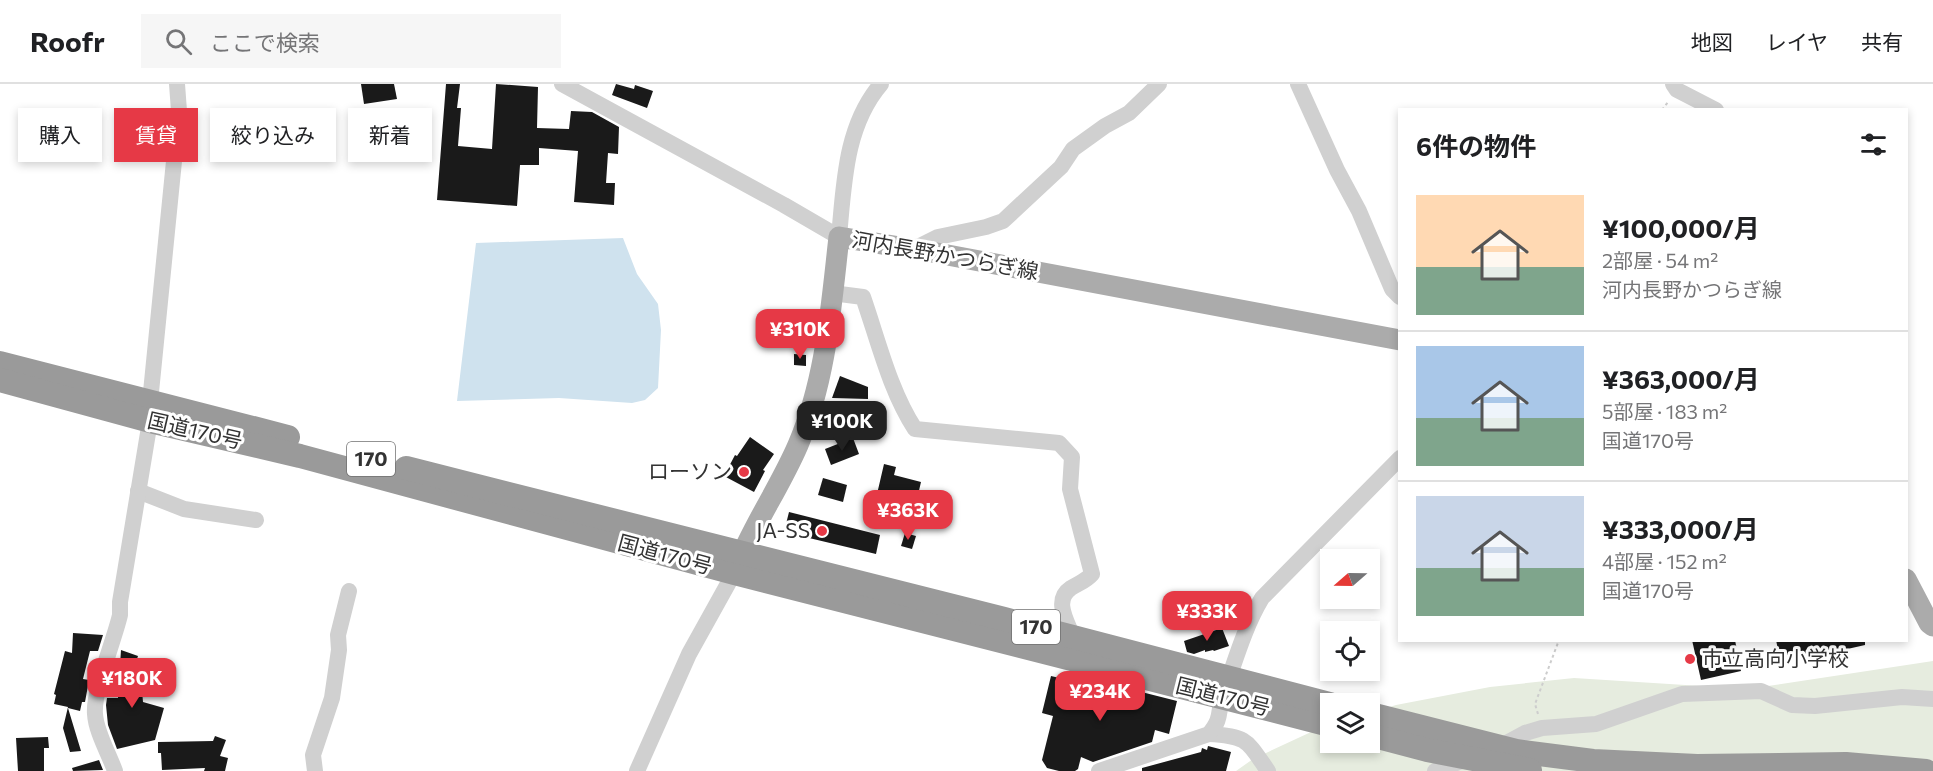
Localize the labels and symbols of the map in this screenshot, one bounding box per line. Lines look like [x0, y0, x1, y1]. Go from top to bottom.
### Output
street label: 河内長野かつらぎ線 [850, 226, 1040, 283]
pin: ¥310K [758, 309, 842, 360]
pin: ¥100K [800, 401, 884, 452]
street label: 国道170号 [145, 406, 245, 453]
road number: 170 [347, 442, 395, 476]
place label: ローソン [648, 458, 732, 483]
marker: ローソン [737, 465, 751, 479]
pin: ¥363K [866, 490, 950, 541]
place label: JA-SS [756, 517, 810, 542]
marker: JA-SS [815, 524, 829, 538]
street label: 国道170号 [615, 529, 715, 578]
north arrow [1320, 549, 1380, 609]
pin: ¥333K [1165, 591, 1249, 642]
road number: 170 [1012, 610, 1060, 644]
place label: 市立高向小学校 [1702, 645, 1849, 670]
marker: 市立高向小学校 [1683, 652, 1697, 666]
pin: ¥180K [90, 658, 174, 709]
pin: ¥234K [1058, 671, 1142, 722]
street label: 国道170号 [1173, 672, 1273, 719]

